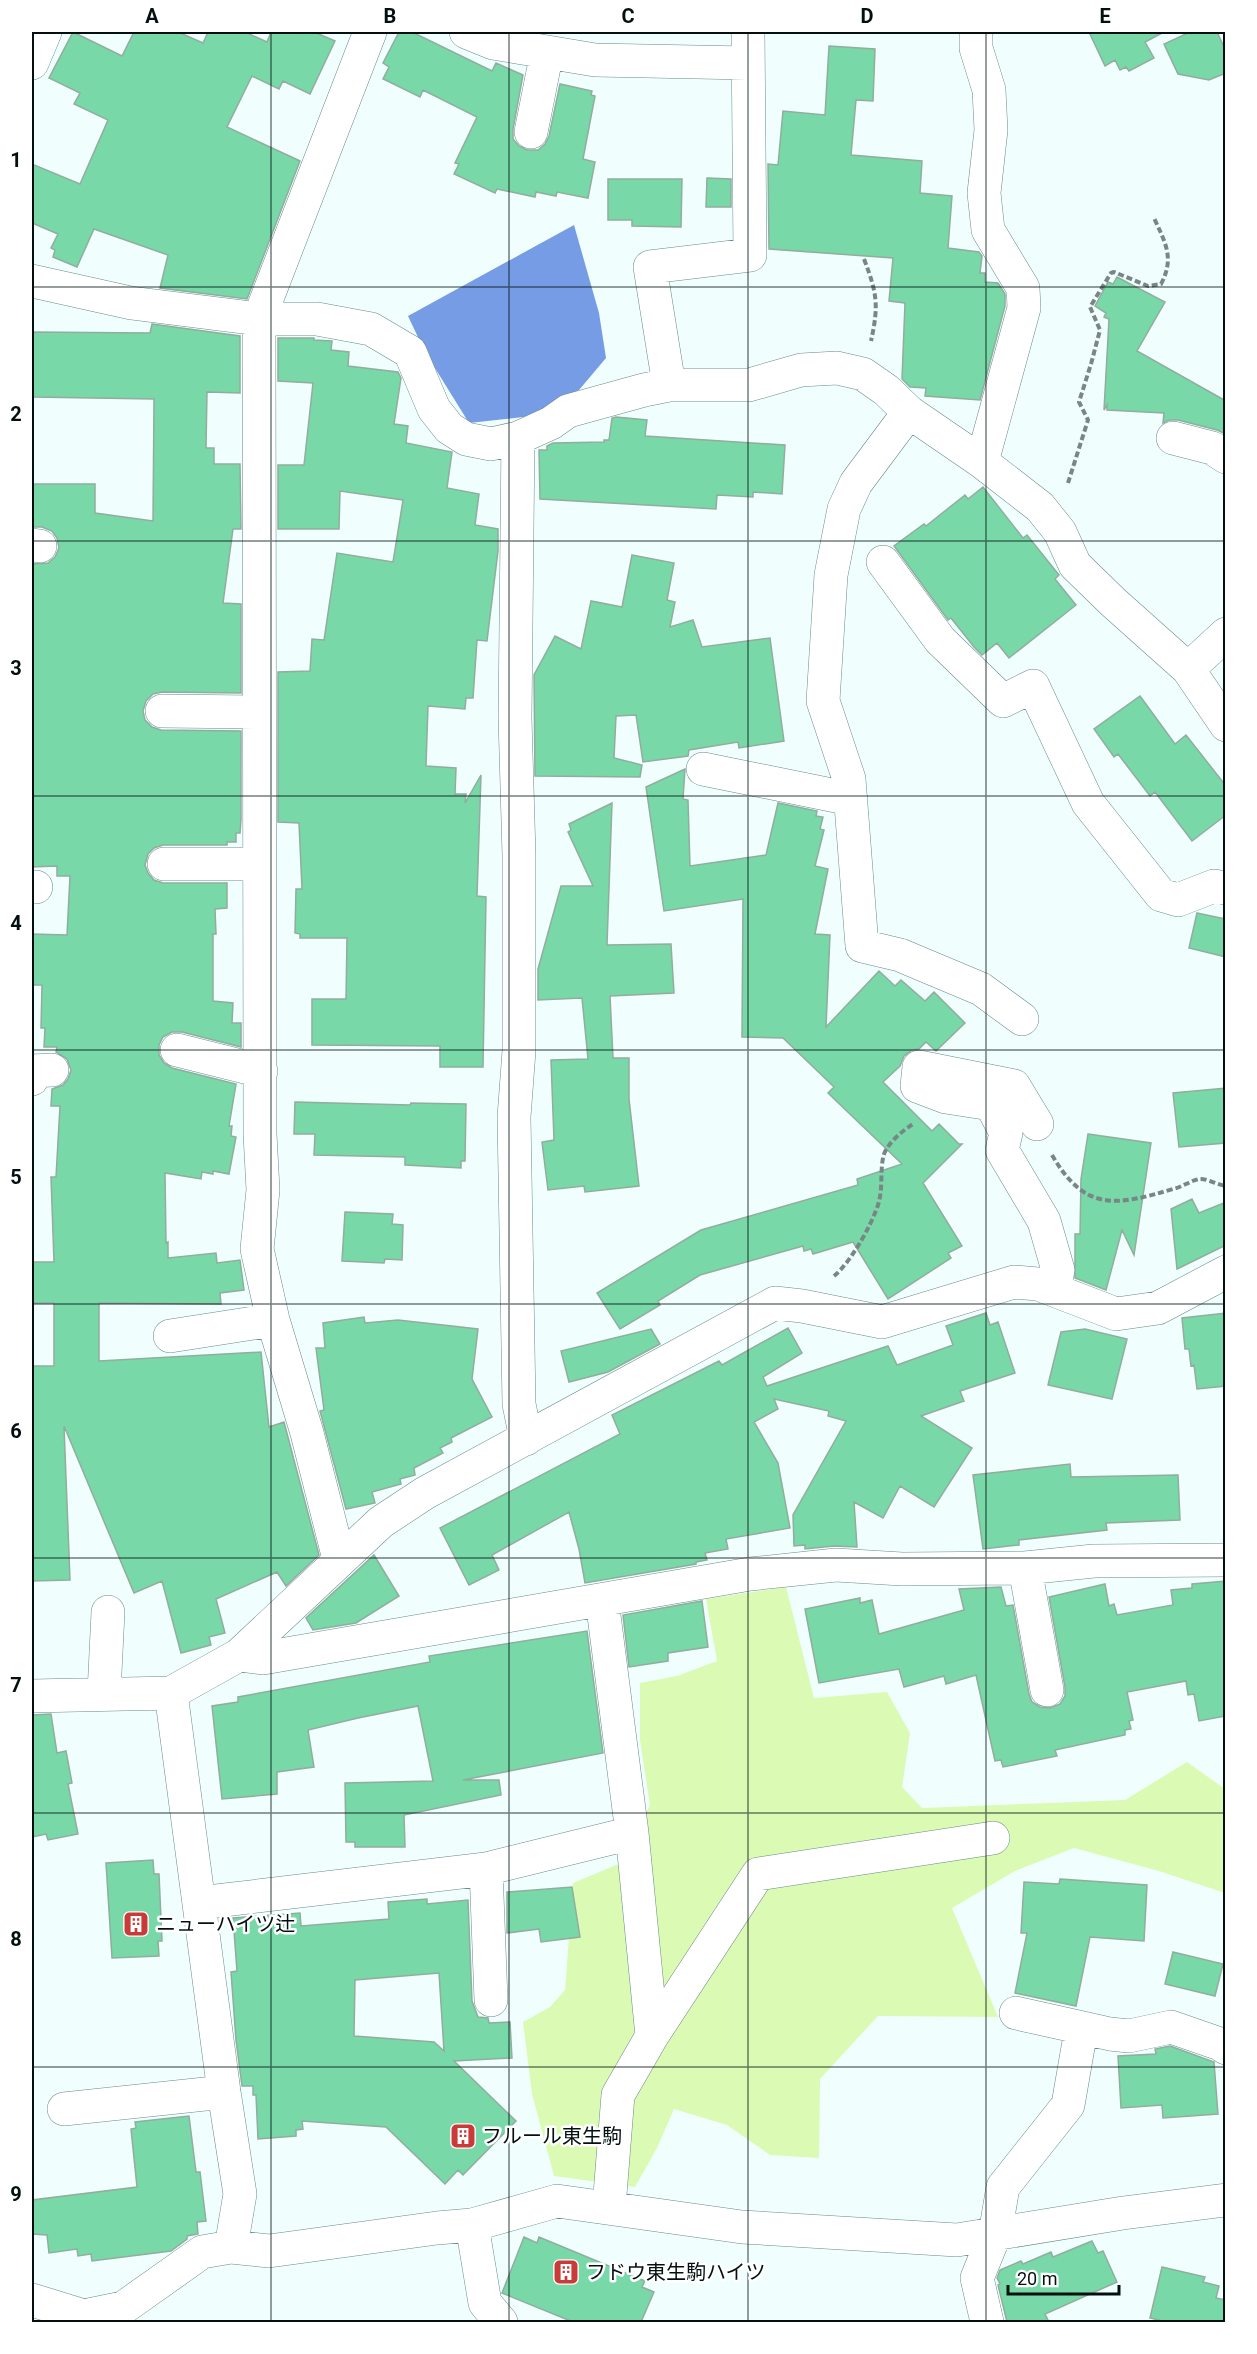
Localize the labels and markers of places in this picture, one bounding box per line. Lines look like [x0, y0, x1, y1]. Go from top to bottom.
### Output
building icon: ニューハイツ辻 [121, 1909, 151, 1939]
place label: ニューハイツ辻 [156, 1912, 295, 1936]
building icon: フルール東生駒 [448, 2121, 478, 2151]
place label: フルール東生駒 [482, 2124, 622, 2148]
building icon: フドウ東生駒ハイツ [551, 2257, 581, 2287]
place label: フドウ東生駒ハイツ [586, 2260, 766, 2284]

